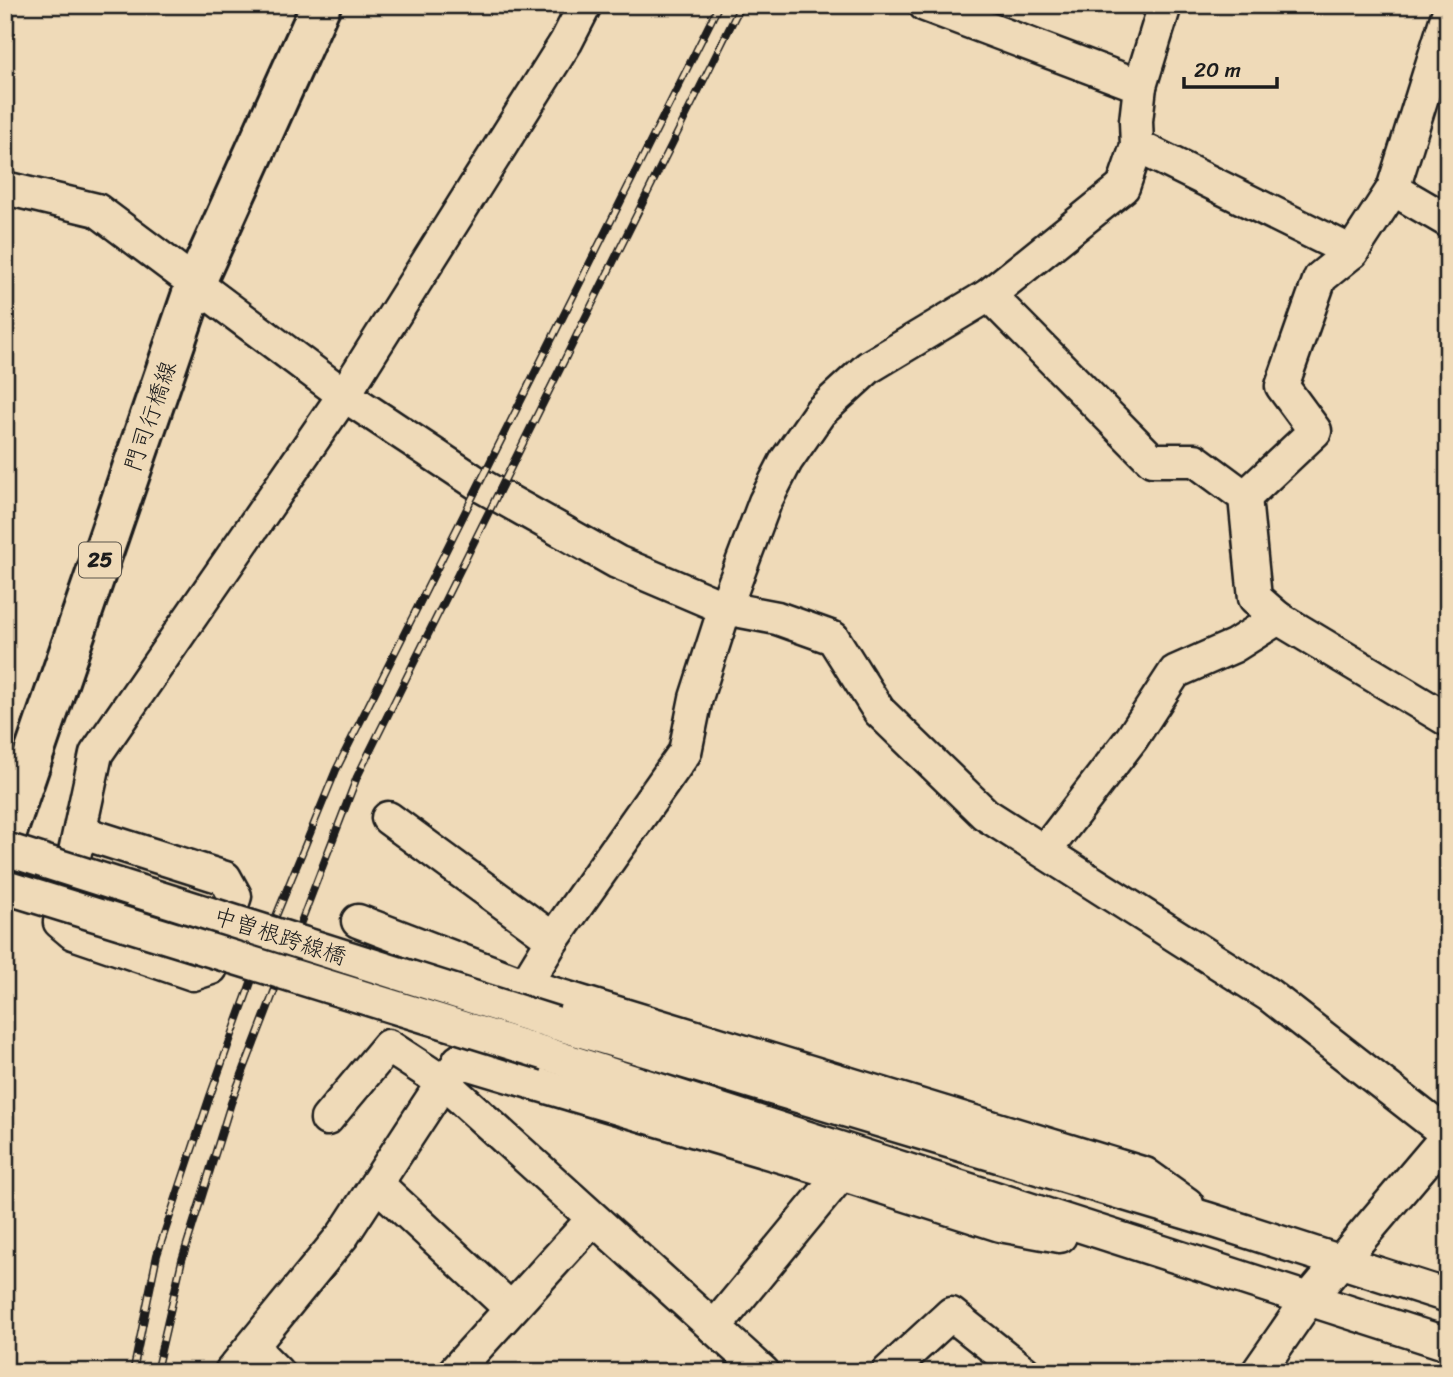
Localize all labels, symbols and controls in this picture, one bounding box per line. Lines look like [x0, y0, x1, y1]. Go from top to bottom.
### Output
scale bar [1184, 46, 1276, 90]
text: 20 m [1194, 51, 1241, 89]
street label: 門司行橋線 [112, 355, 189, 477]
road number: 25 [79, 542, 121, 578]
street label: 中曽根跨線橋 [208, 896, 352, 977]

